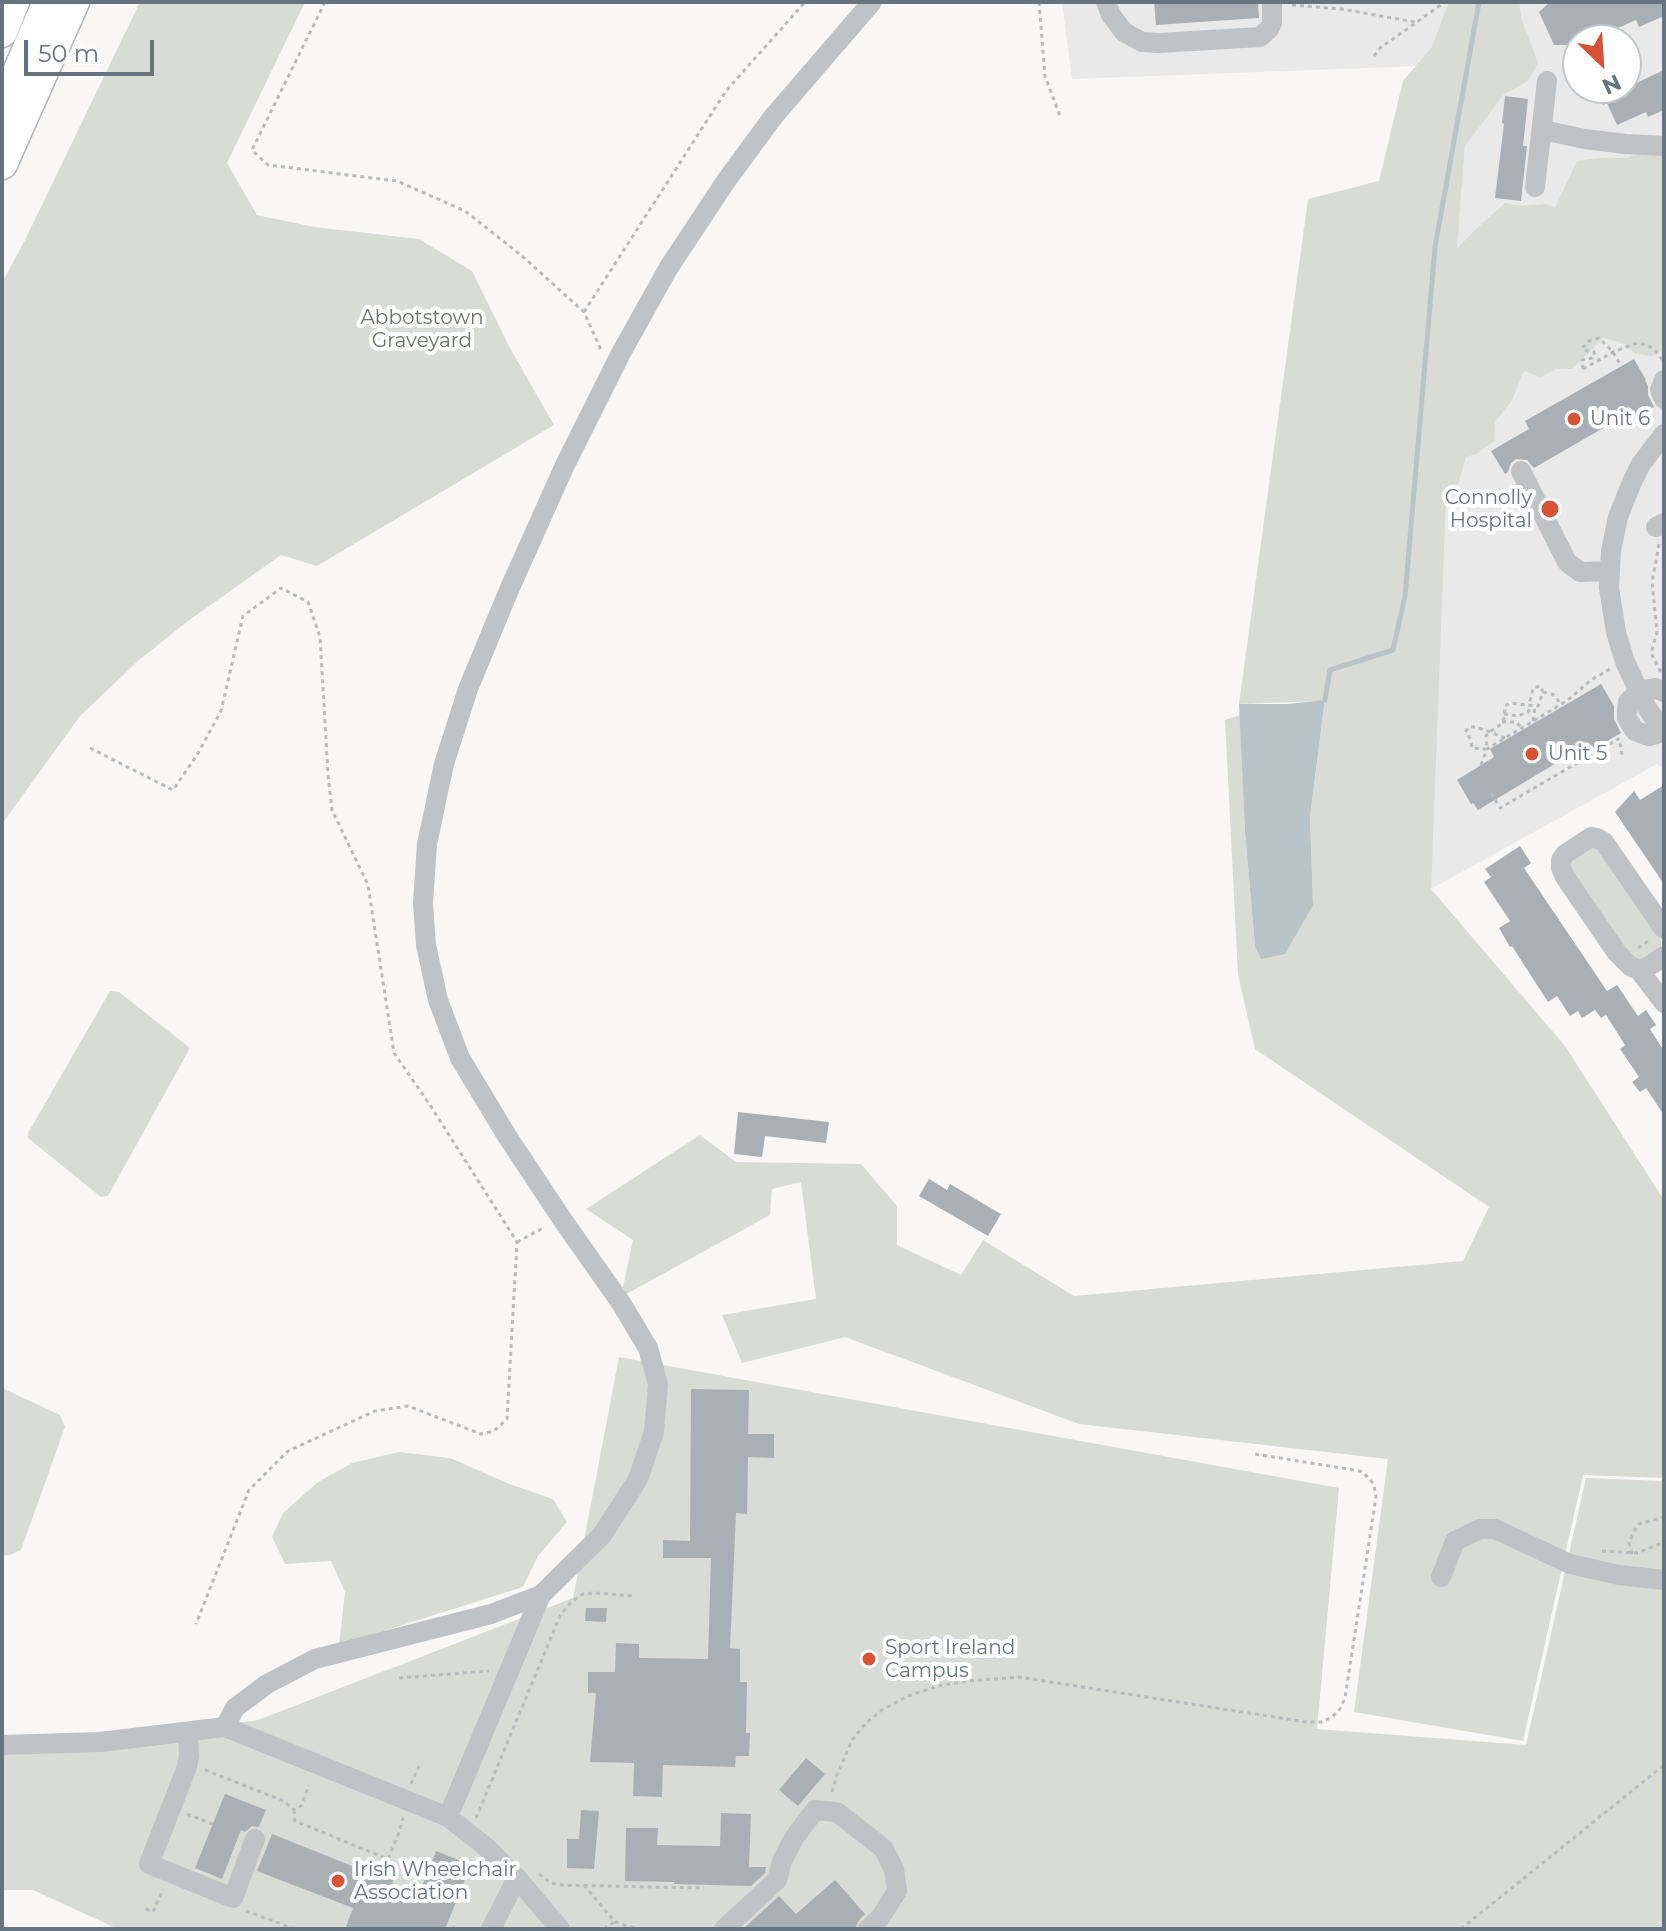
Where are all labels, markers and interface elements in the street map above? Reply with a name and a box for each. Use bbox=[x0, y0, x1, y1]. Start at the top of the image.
scale bar bbox=[28, 24, 158, 74]
north arrow bbox=[1562, 24, 1642, 104]
text: 50 m bbox=[38, 39, 99, 68]
text: N bbox=[1598, 68, 1625, 100]
park label: Abbotstown Graveyard bbox=[361, 306, 483, 353]
place label: Unit 6 bbox=[1590, 407, 1650, 431]
marker: Unit 6 bbox=[1565, 410, 1583, 428]
place label: Connolly Hospital bbox=[1445, 486, 1532, 533]
marker: Connolly Hospital bbox=[1539, 498, 1561, 520]
place label: Unit 5 bbox=[1548, 742, 1607, 766]
marker: Unit 5 bbox=[1523, 745, 1541, 763]
place label: Sport Ireland Campus bbox=[885, 1636, 1015, 1683]
marker: Sport Ireland Campus bbox=[860, 1650, 878, 1668]
place label: Irish Wheelchair Association bbox=[354, 1858, 517, 1905]
marker: Irish Wheelchair Association bbox=[329, 1872, 347, 1890]

